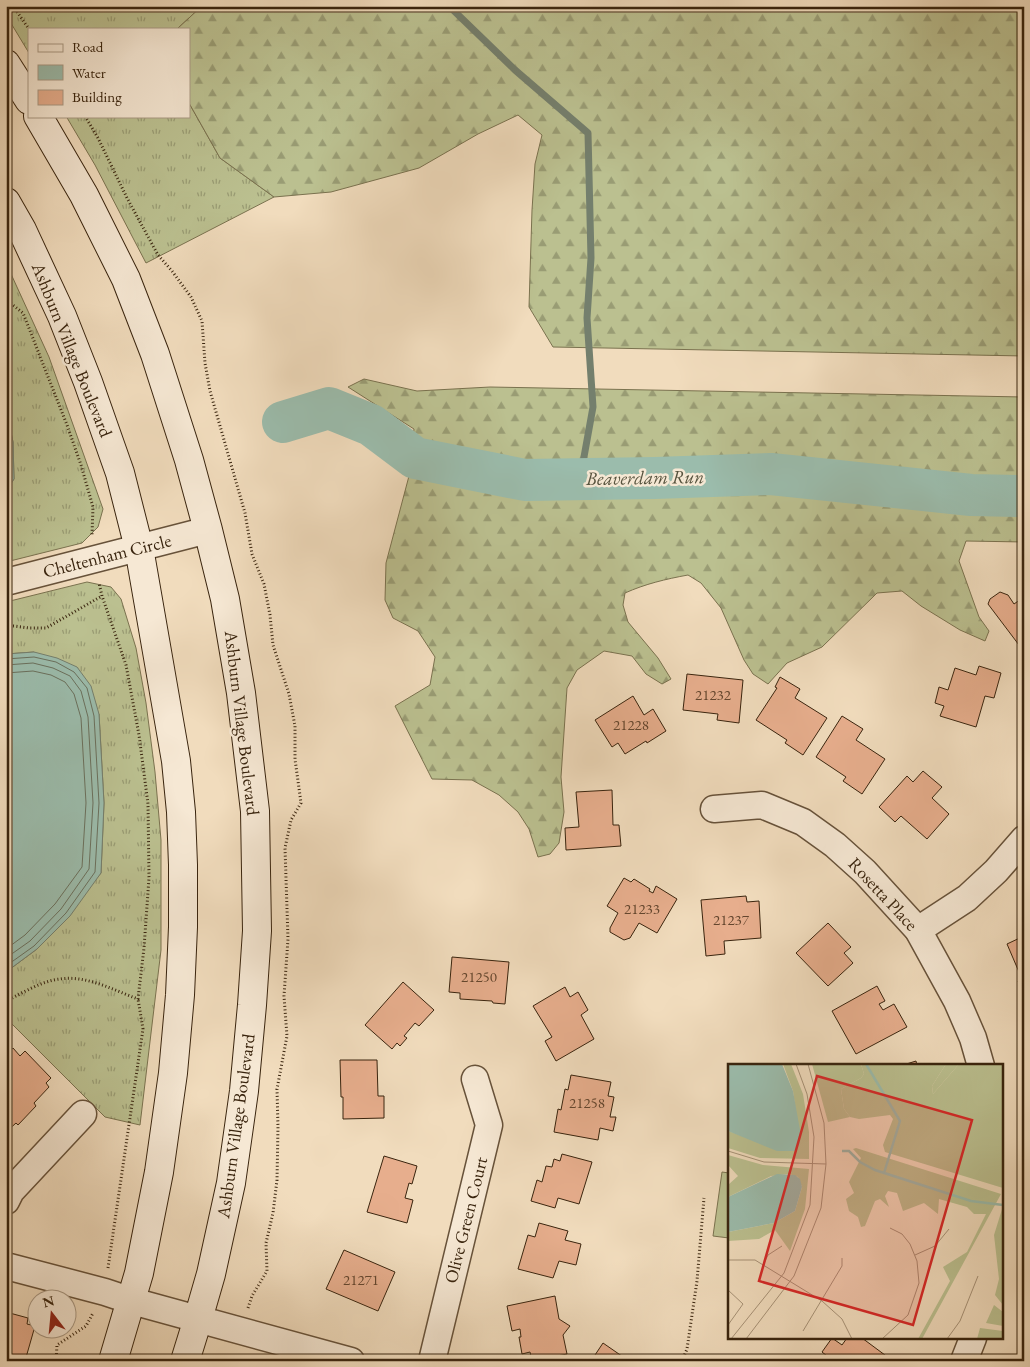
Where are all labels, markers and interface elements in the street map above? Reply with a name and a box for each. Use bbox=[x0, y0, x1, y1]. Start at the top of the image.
legend bbox=[28, 28, 190, 118]
text: Road bbox=[72, 37, 104, 56]
text: Water bbox=[72, 63, 106, 82]
text: Building bbox=[72, 87, 122, 106]
street label: Ashburn Village Boulevard bbox=[27, 258, 118, 441]
water label: Beaverdam Run bbox=[585, 464, 704, 491]
street label: Cheltenham Circle bbox=[40, 528, 173, 583]
street label: Ashburn Village Boulevard bbox=[220, 628, 265, 818]
house number: 21232 bbox=[695, 685, 732, 704]
house number: 21228 bbox=[613, 715, 649, 734]
street label: Rosetta Place bbox=[844, 852, 923, 935]
house number: 21233 bbox=[624, 899, 660, 918]
house number: 21237 bbox=[713, 910, 750, 929]
house number: 21250 bbox=[461, 967, 497, 986]
street label: Ashburn Village Boulevard bbox=[211, 1031, 260, 1221]
inset map bbox=[728, 1064, 1002, 1340]
house number: 21258 bbox=[569, 1093, 605, 1112]
street label: Olive Green Court bbox=[439, 1154, 492, 1285]
house number: 21271 bbox=[343, 1270, 379, 1289]
north arrow bbox=[28, 1290, 78, 1340]
text: N bbox=[40, 1291, 57, 1312]

